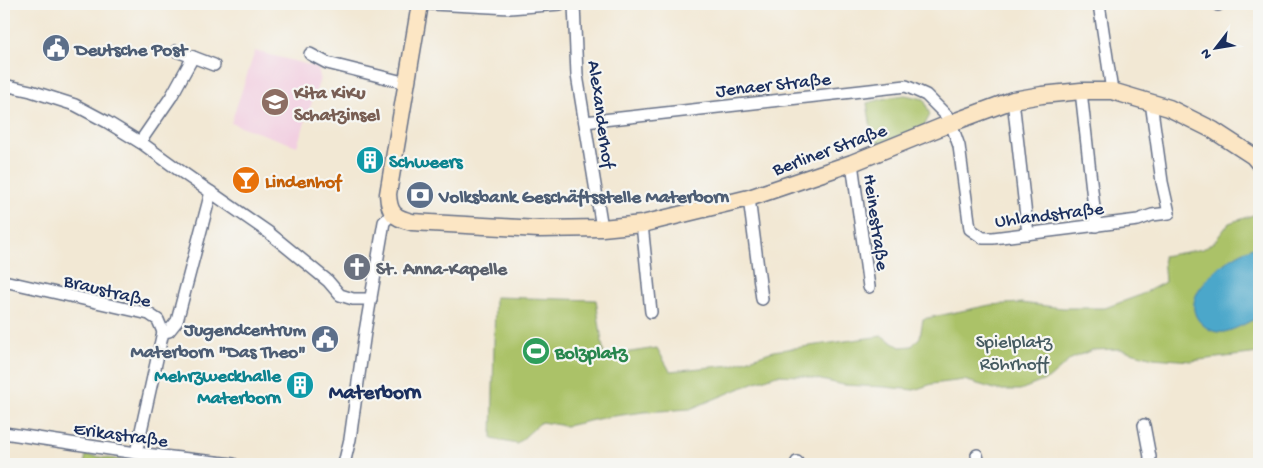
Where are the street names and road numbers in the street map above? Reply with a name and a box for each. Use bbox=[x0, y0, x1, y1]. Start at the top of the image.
street label: Alexanderhof bbox=[581, 59, 619, 172]
street label: Jenaer Straße bbox=[715, 69, 832, 104]
street label: Berliner Straße bbox=[769, 120, 891, 183]
street label: Heinestraße bbox=[856, 173, 893, 272]
street label: Uhlandstraße bbox=[994, 198, 1105, 235]
street label: Braustraße bbox=[60, 270, 153, 314]
street label: Erikastraße bbox=[72, 418, 169, 454]

